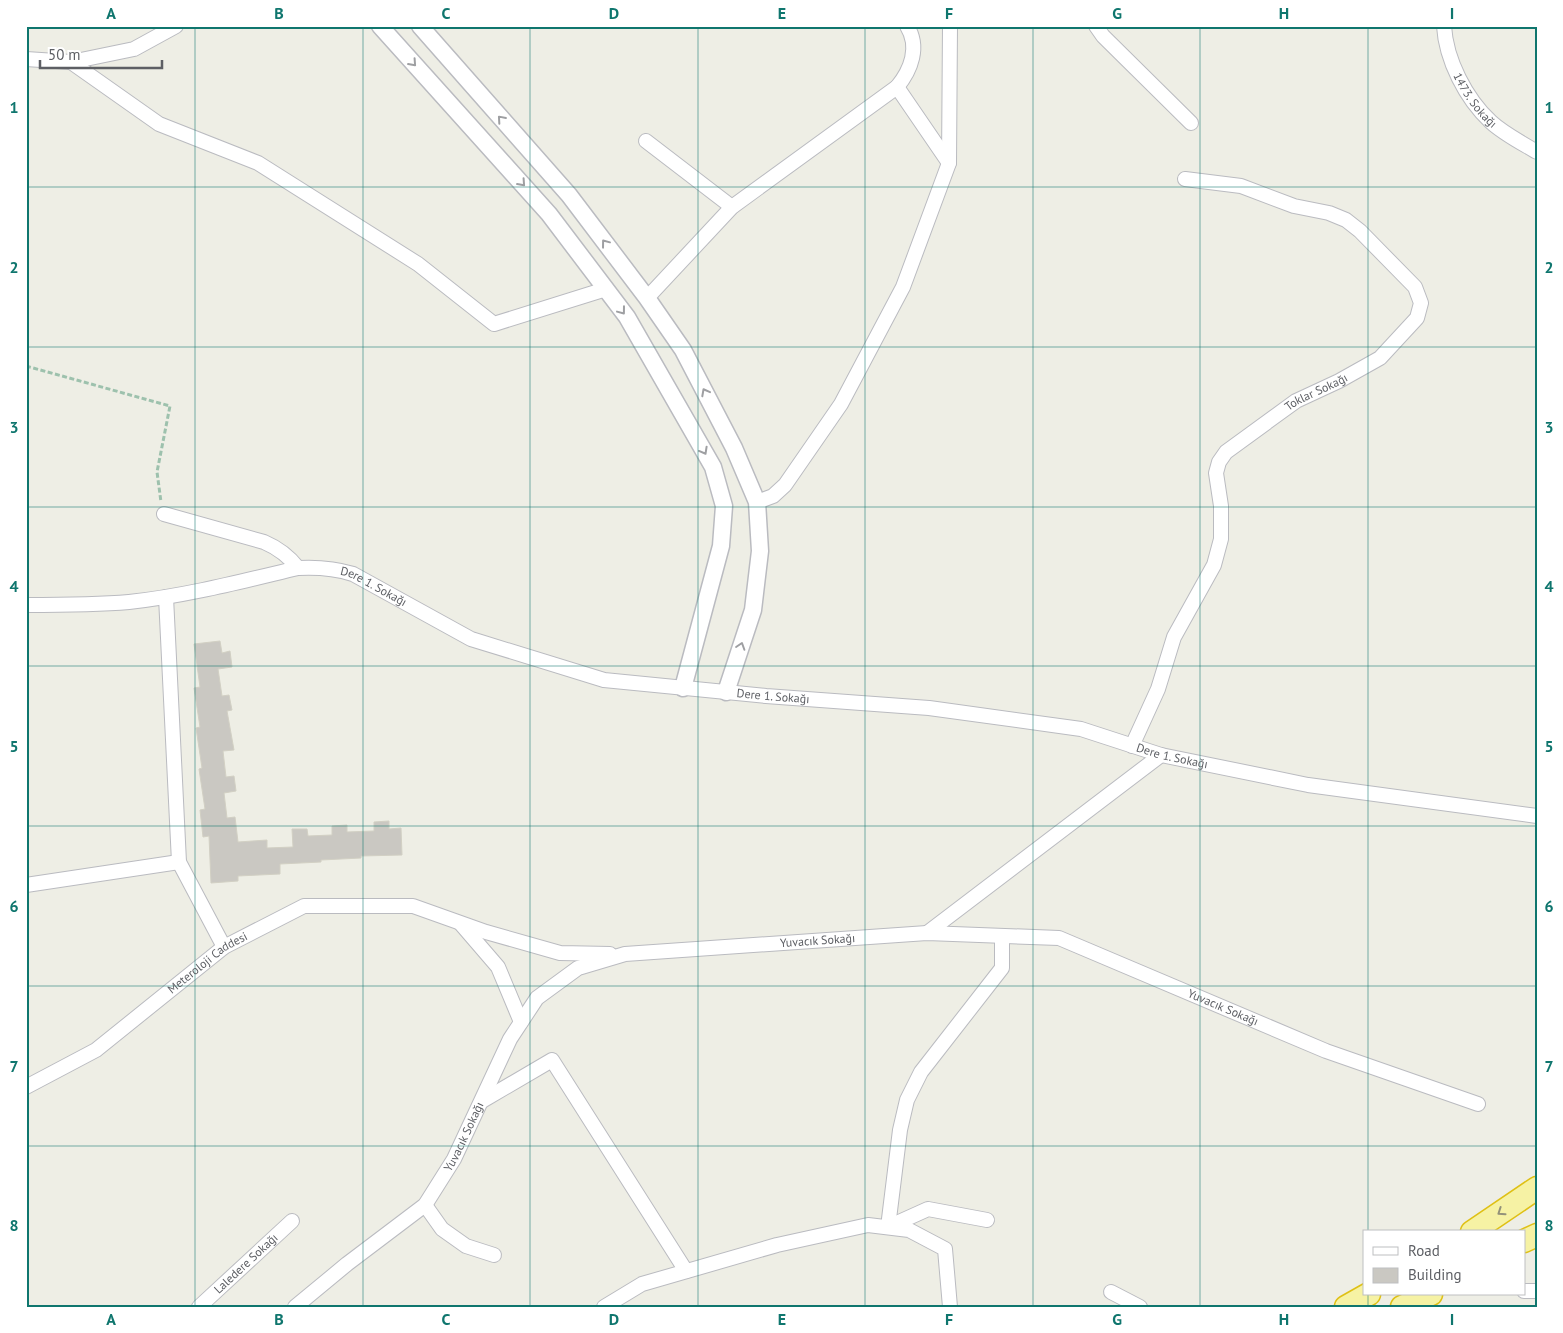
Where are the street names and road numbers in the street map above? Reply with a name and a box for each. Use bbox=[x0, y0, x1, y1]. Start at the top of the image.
street label: 1473. Sokağı bbox=[1450, 70, 1500, 131]
street label: Toklar Sokağı bbox=[1282, 370, 1350, 414]
street label: Dere 1. Sokağı bbox=[339, 563, 410, 609]
street label: Dere 1. Sokağı bbox=[736, 685, 810, 706]
street label: Dere 1. Sokağı bbox=[1135, 740, 1209, 771]
street label: Meteroloji Caddesi bbox=[164, 928, 250, 997]
street label: Yuvacık Sokağı bbox=[779, 930, 856, 950]
street label: Yuvacık Sokağı bbox=[1186, 985, 1261, 1029]
street label: Yuvacık Sokağı bbox=[440, 1099, 487, 1174]
street label: Laledere Sokağı bbox=[211, 1230, 281, 1296]

